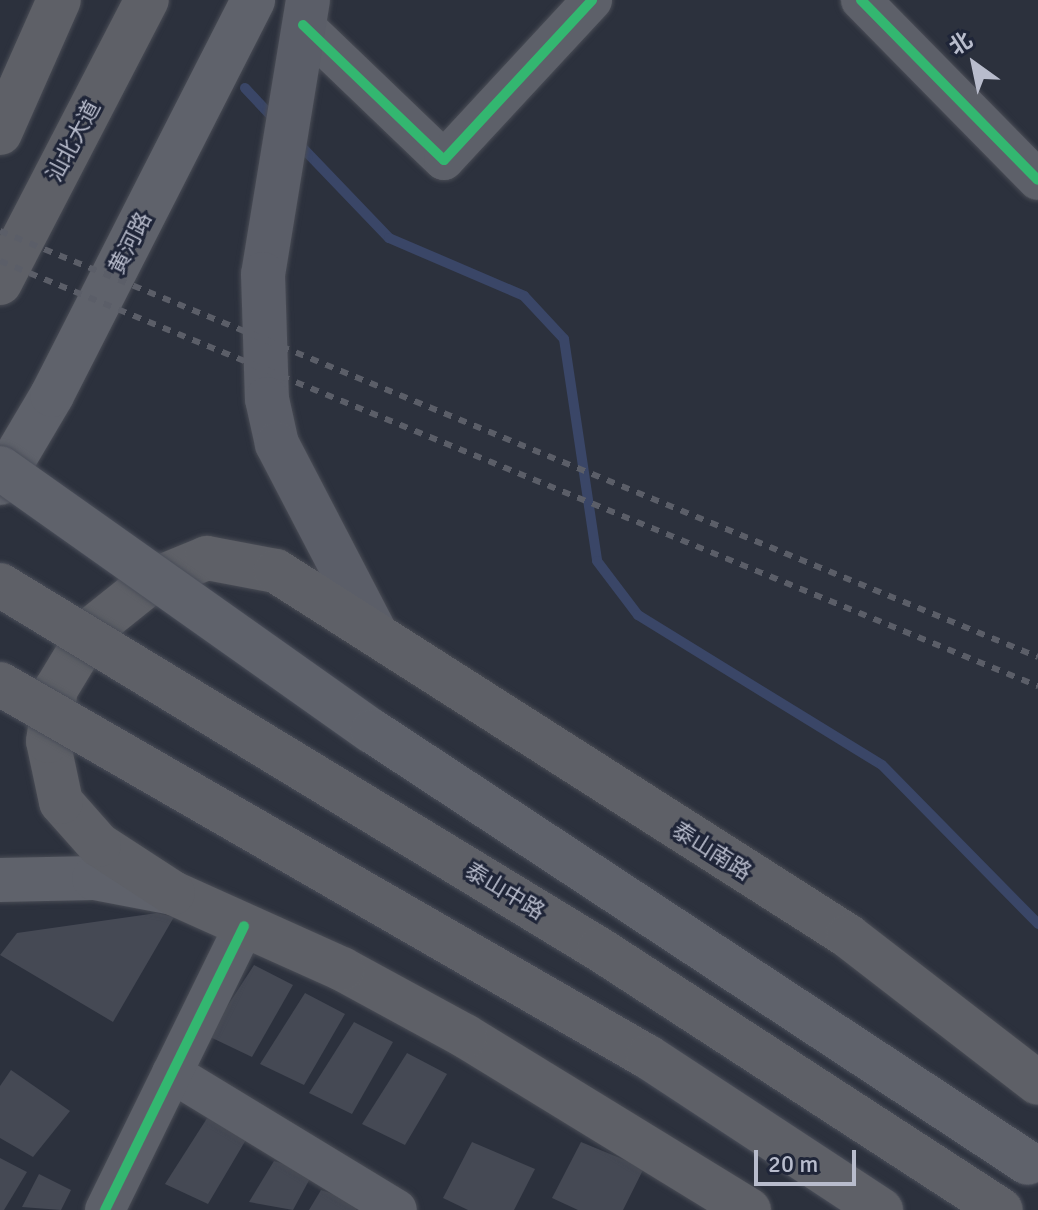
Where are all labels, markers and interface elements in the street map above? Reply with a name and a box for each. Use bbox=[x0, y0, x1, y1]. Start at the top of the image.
north arrow bbox=[934, 24, 1014, 104]
text: 北 bbox=[944, 26, 977, 61]
street label: 汕北大道 bbox=[41, 96, 105, 186]
street label: 黄河路 bbox=[103, 208, 157, 278]
street label: 泰山南路 bbox=[668, 816, 756, 886]
street label: 泰山中路 bbox=[460, 857, 550, 925]
scale bar bbox=[758, 1134, 860, 1184]
text: 20 m bbox=[768, 1149, 818, 1179]

